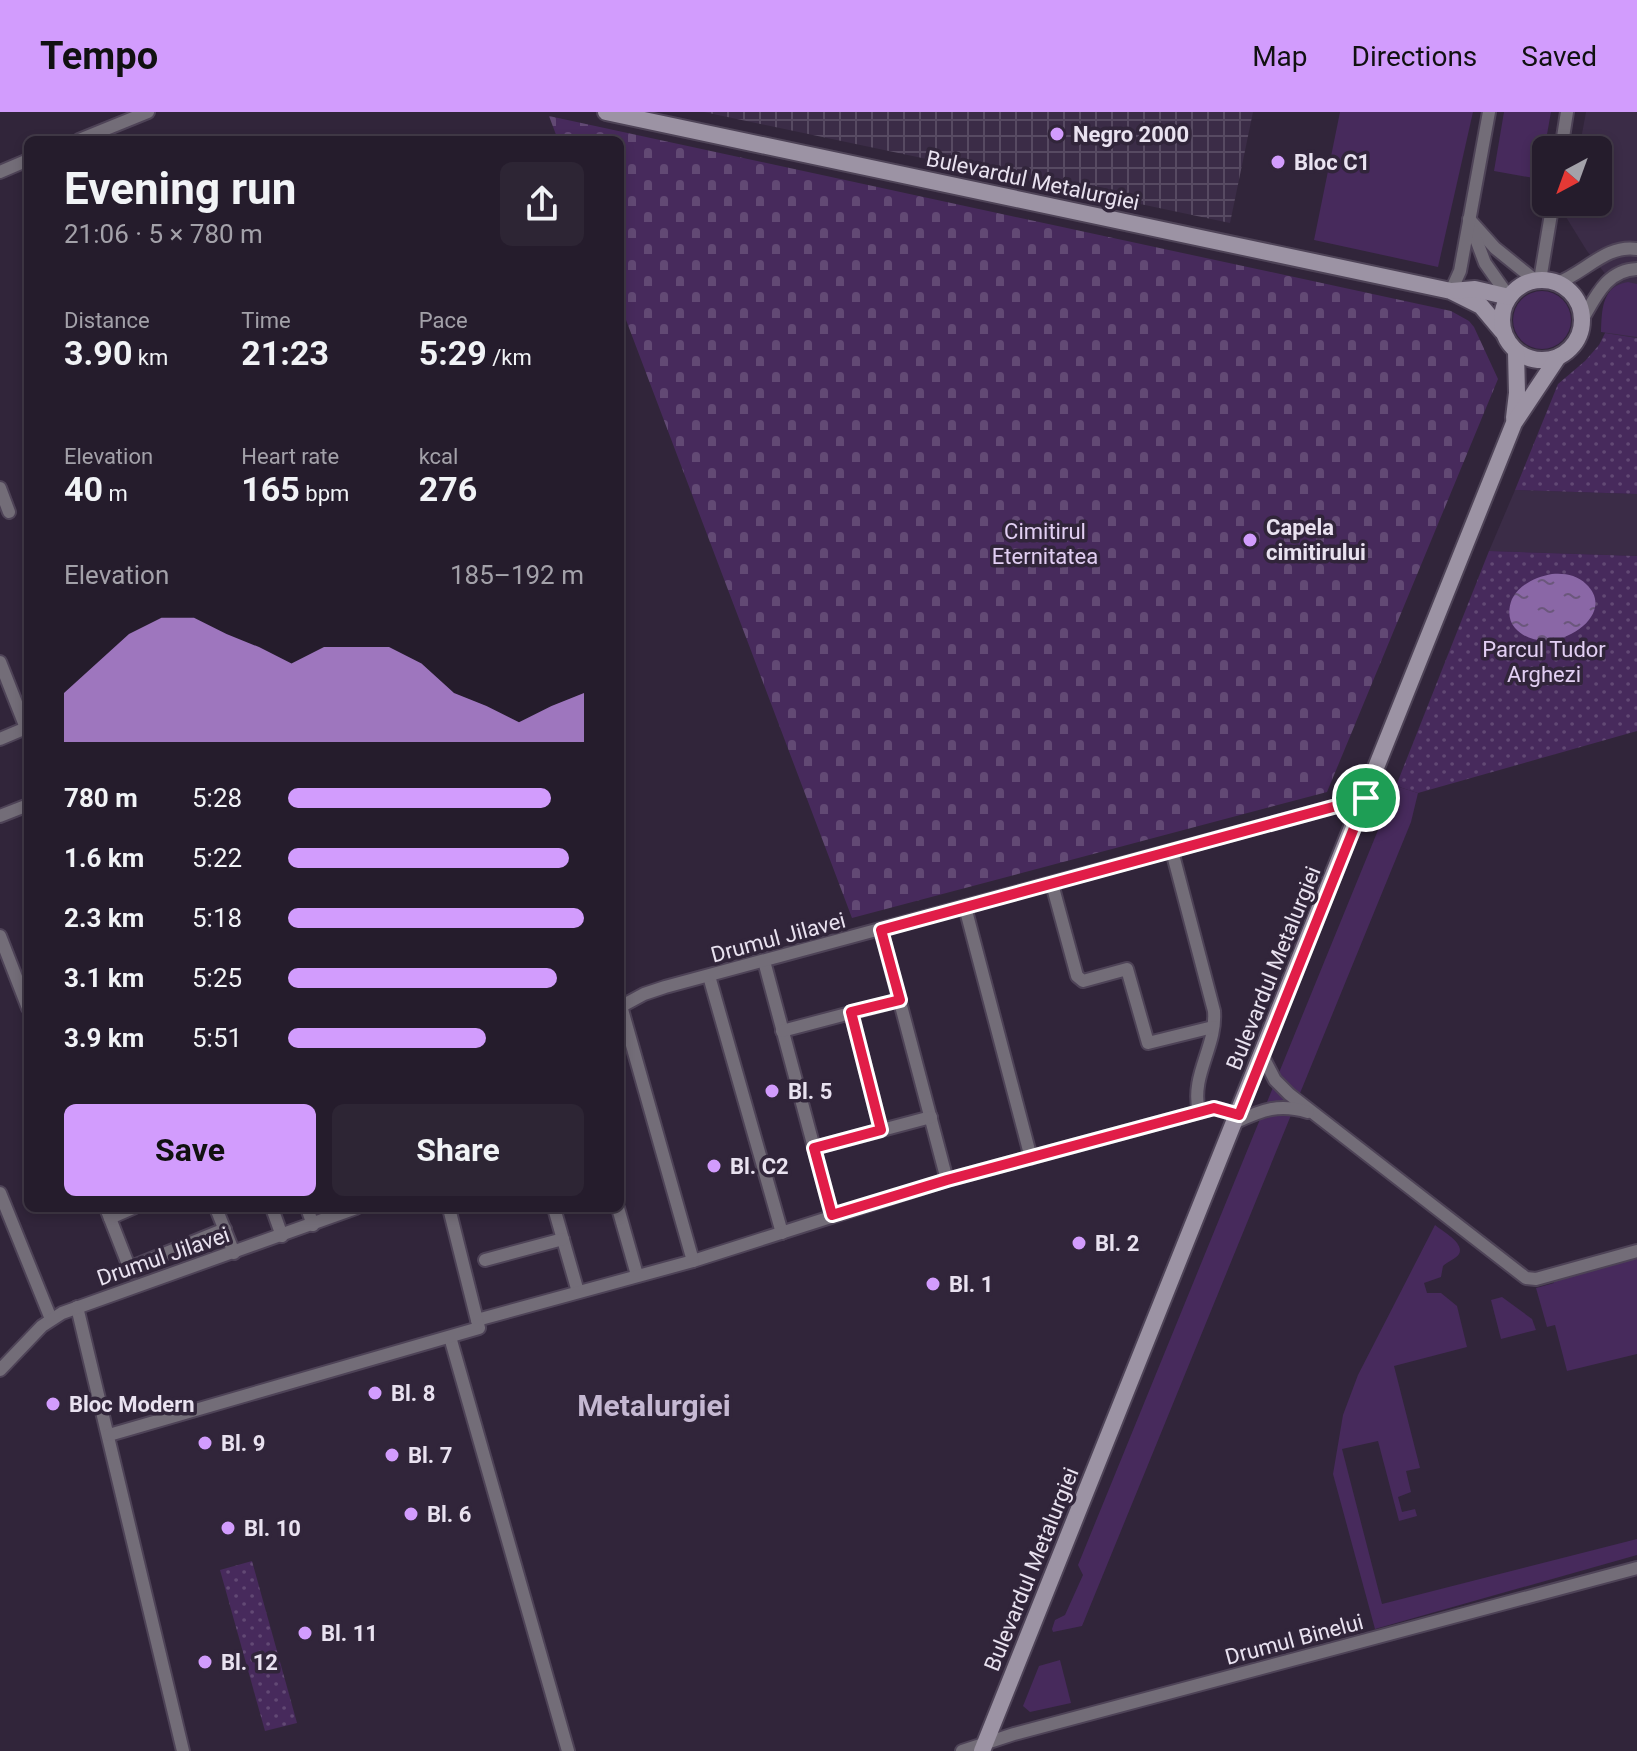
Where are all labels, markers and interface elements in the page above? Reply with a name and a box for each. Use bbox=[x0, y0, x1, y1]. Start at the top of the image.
text: Tempo bbox=[40, 34, 158, 78]
text: Map bbox=[1252, 40, 1308, 73]
text: Directions bbox=[1352, 40, 1477, 73]
text: Saved bbox=[1521, 40, 1597, 73]
place label: Negro 2000 bbox=[1073, 122, 1189, 147]
marker: Negro 2000 bbox=[1048, 125, 1066, 143]
north arrow bbox=[1532, 136, 1612, 216]
map controls bbox=[1532, 136, 1612, 216]
street label: Bulevardul Metalurgiei bbox=[924, 146, 1142, 215]
place label: Bloc C1 bbox=[1294, 150, 1370, 175]
marker: Bloc C1 bbox=[1269, 153, 1287, 171]
button: share bbox=[500, 162, 584, 246]
text: Evening run bbox=[64, 163, 296, 215]
text: 21:06 · 5 × 780 m bbox=[64, 219, 263, 249]
text: Distance bbox=[64, 308, 150, 333]
text: Time bbox=[241, 308, 291, 333]
text: Pace bbox=[419, 308, 468, 333]
text: 3.90 bbox=[64, 333, 132, 373]
text: 21:23 bbox=[241, 333, 329, 373]
text: 5:29 bbox=[419, 333, 487, 373]
text: km bbox=[132, 345, 168, 370]
text: /km bbox=[487, 345, 532, 370]
text: Elevation bbox=[64, 444, 153, 469]
text: Heart rate bbox=[241, 444, 339, 469]
text: kcal bbox=[419, 444, 458, 469]
text: 40 bbox=[64, 469, 103, 509]
text: 165 bbox=[241, 469, 300, 509]
text: 276 bbox=[419, 469, 477, 509]
text: m bbox=[103, 481, 128, 506]
text: bpm bbox=[300, 481, 349, 506]
place label: Capela cimitirului bbox=[1266, 515, 1366, 565]
park label: Cimitirul Eternitatea bbox=[992, 519, 1098, 569]
marker: Capela cimitirului bbox=[1241, 531, 1259, 549]
text: Elevation bbox=[64, 560, 169, 590]
text: 185–192 m bbox=[450, 560, 584, 590]
park label: Parcul Tudor Arghezi bbox=[1482, 637, 1606, 687]
pin bbox=[1332, 764, 1400, 832]
icon: arrive bbox=[1344, 776, 1388, 820]
text: 780 m bbox=[64, 783, 138, 813]
text: 5:28 bbox=[192, 783, 242, 813]
text: 1.6 km bbox=[64, 843, 144, 873]
text: 5:22 bbox=[192, 843, 242, 873]
street label: Bulevardul Metalurgiei bbox=[1221, 863, 1326, 1074]
text: 2.3 km bbox=[64, 903, 144, 933]
text: 5:18 bbox=[192, 903, 242, 933]
street label: Drumul Jilavei bbox=[708, 907, 848, 967]
text: 3.1 km bbox=[64, 963, 144, 993]
text: 5:25 bbox=[192, 963, 242, 993]
text: 3.9 km bbox=[64, 1023, 144, 1053]
text: 5:51 bbox=[192, 1023, 242, 1053]
place label: Bl. 5 bbox=[788, 1079, 832, 1104]
marker: Bl. 5 bbox=[763, 1082, 781, 1100]
button: Save bbox=[64, 1104, 316, 1196]
button: Share bbox=[332, 1104, 584, 1196]
place label: Bl. C2 bbox=[730, 1154, 789, 1179]
marker: Bl. C2 bbox=[705, 1157, 723, 1175]
street label: Drumul Jilavei bbox=[94, 1222, 233, 1291]
place label: Bl. 2 bbox=[1095, 1231, 1139, 1256]
marker: Bl. 2 bbox=[1070, 1234, 1088, 1252]
place label: Bl. 1 bbox=[949, 1272, 993, 1297]
marker: Bl. 1 bbox=[924, 1275, 942, 1293]
place label: Bl. 8 bbox=[391, 1381, 435, 1406]
marker: Bl. 8 bbox=[366, 1384, 384, 1402]
district label: Metalurgiei bbox=[577, 1388, 731, 1423]
place label: Bloc Modern bbox=[69, 1392, 195, 1417]
marker: Bloc Modern bbox=[44, 1395, 62, 1413]
place label: Bl. 9 bbox=[221, 1431, 265, 1456]
marker: Bl. 9 bbox=[196, 1434, 214, 1452]
place label: Bl. 7 bbox=[408, 1443, 452, 1468]
marker: Bl. 7 bbox=[383, 1446, 401, 1464]
street label: Bulevardul Metalurgiei bbox=[979, 1464, 1084, 1675]
place label: Bl. 6 bbox=[427, 1502, 471, 1527]
marker: Bl. 6 bbox=[402, 1505, 420, 1523]
place label: Bl. 10 bbox=[244, 1516, 301, 1541]
marker: Bl. 10 bbox=[219, 1519, 237, 1537]
street label: Drumul Binelui bbox=[1222, 1609, 1366, 1670]
place label: Bl. 11 bbox=[321, 1621, 378, 1646]
marker: Bl. 11 bbox=[296, 1624, 314, 1642]
place label: Bl. 12 bbox=[221, 1650, 278, 1675]
marker: Bl. 12 bbox=[196, 1653, 214, 1671]

